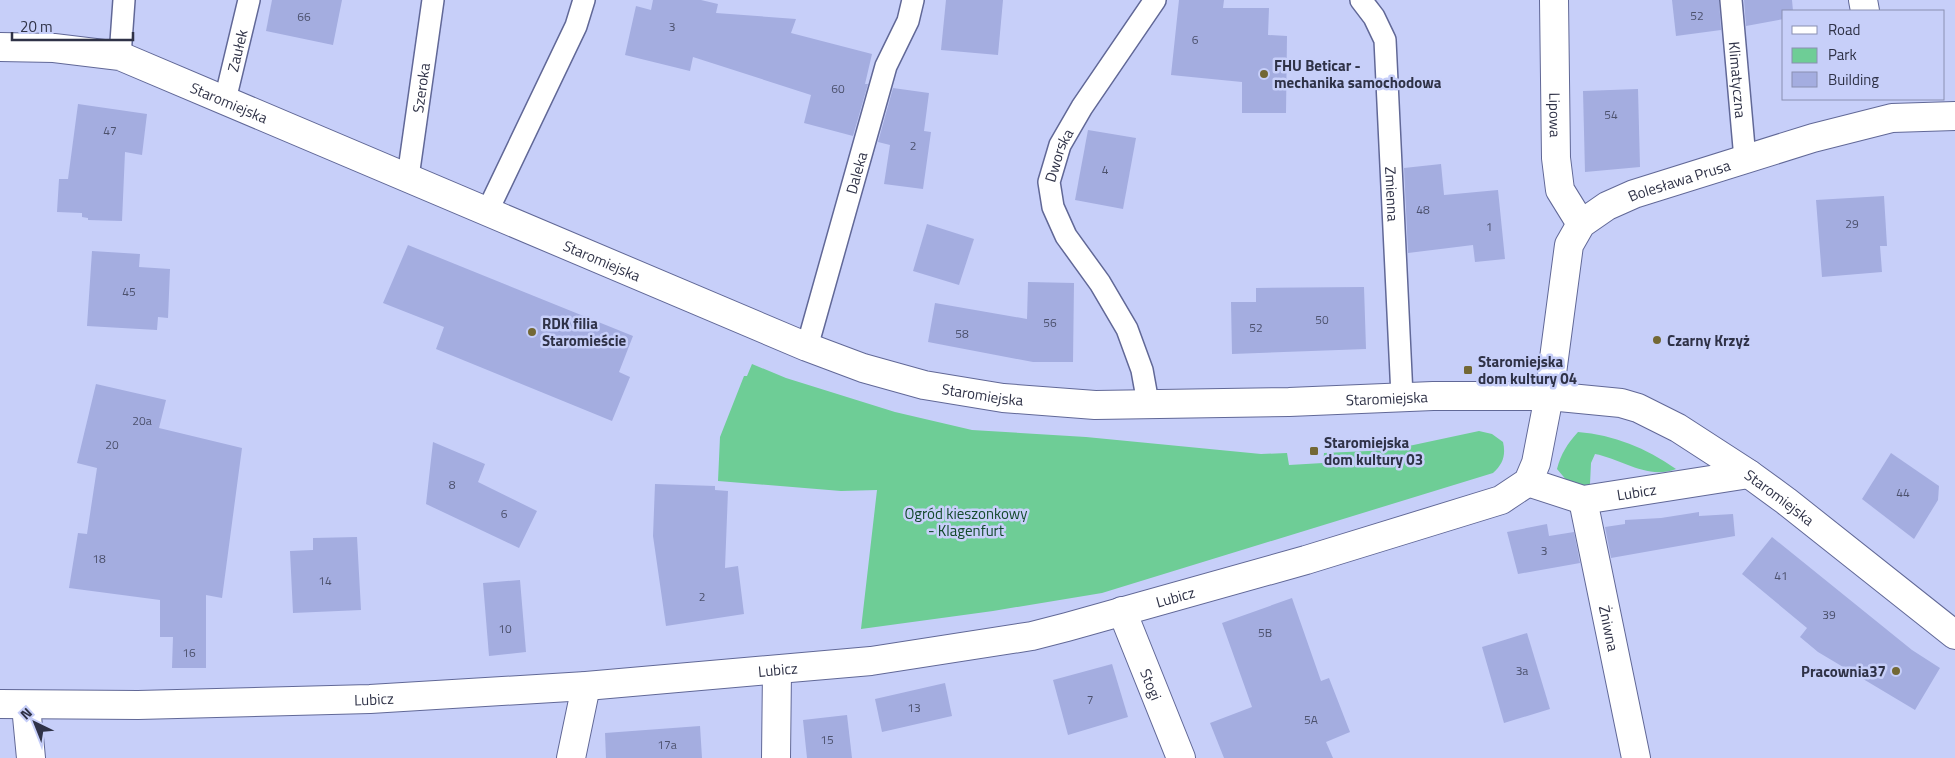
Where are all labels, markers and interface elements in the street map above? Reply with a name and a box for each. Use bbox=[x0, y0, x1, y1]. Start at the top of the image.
house number: 52 bbox=[1690, 6, 1704, 25]
house number: 66 bbox=[297, 7, 311, 26]
scale bar bbox=[12, 10, 134, 42]
legend bbox=[1782, 10, 1945, 100]
text: 20 m bbox=[20, 15, 53, 38]
house number: 3 bbox=[669, 17, 675, 36]
text: Road bbox=[1828, 18, 1860, 41]
street label: Zaułek bbox=[221, 27, 253, 74]
house number: 6 bbox=[1192, 30, 1199, 49]
street label: Klimatyczna bbox=[1723, 40, 1753, 119]
text: Park bbox=[1828, 43, 1857, 66]
place label: FHU Beticar - mechanika samochodowa bbox=[1274, 54, 1442, 94]
street label: Szeroka bbox=[406, 61, 436, 114]
marker: FHU Beticar - mechanika samochodowa bbox=[1258, 68, 1270, 80]
text: Building bbox=[1828, 68, 1879, 91]
street label: Staromiejska bbox=[187, 76, 272, 129]
house number: 60 bbox=[831, 79, 845, 98]
street label: Lipowa bbox=[1544, 92, 1567, 138]
house number: 54 bbox=[1604, 105, 1618, 124]
house number: 47 bbox=[103, 121, 117, 140]
street label: Dworska bbox=[1038, 124, 1079, 185]
house number: 2 bbox=[910, 136, 916, 155]
street label: Daleka bbox=[839, 149, 873, 197]
street label: Bolesława Prusa bbox=[1624, 153, 1734, 207]
house number: 4 bbox=[1102, 160, 1109, 179]
street label: Zmienna bbox=[1380, 166, 1405, 222]
house number: 48 bbox=[1416, 200, 1430, 219]
house number: 29 bbox=[1845, 214, 1859, 233]
house number: 1 bbox=[1486, 217, 1492, 236]
street label: Staromiejska bbox=[560, 234, 645, 287]
house number: 45 bbox=[122, 282, 136, 301]
house number: 50 bbox=[1315, 310, 1329, 329]
place label: RDK filia Staromieście bbox=[542, 312, 627, 352]
house number: 56 bbox=[1043, 313, 1057, 332]
house number: 52 bbox=[1249, 318, 1263, 337]
house number: 58 bbox=[955, 324, 969, 343]
marker: RDK filia Staromieście bbox=[526, 326, 538, 338]
place label: Czarny Krzyż bbox=[1667, 329, 1750, 352]
marker: Czarny Krzyż bbox=[1651, 334, 1663, 346]
place label: Staromiejska dom kultury 04 bbox=[1478, 350, 1577, 390]
marker: Staromiejska dom kultury 04 bbox=[1462, 364, 1474, 376]
street label: Staromiejska bbox=[940, 377, 1025, 411]
street label: Staromiejska bbox=[1345, 385, 1429, 411]
house number: 20a bbox=[132, 411, 152, 430]
place label: Staromiejska dom kultury 03 bbox=[1324, 431, 1423, 471]
house number: 20 bbox=[105, 435, 119, 454]
marker: Staromiejska dom kultury 03 bbox=[1308, 445, 1320, 457]
street label: Staromiejska bbox=[1740, 463, 1820, 531]
house number: 8 bbox=[449, 475, 456, 494]
street label: Lubicz bbox=[1615, 477, 1658, 506]
house number: 44 bbox=[1896, 483, 1910, 502]
park label: Ogród kieszonkowy - Klagenfurt bbox=[904, 502, 1028, 542]
house number: 6 bbox=[501, 504, 508, 523]
house number: 3 bbox=[1541, 541, 1547, 560]
house number: 18 bbox=[92, 549, 106, 568]
house number: 41 bbox=[1774, 566, 1788, 585]
house number: 14 bbox=[318, 571, 332, 590]
street label: Lubicz bbox=[1153, 580, 1198, 613]
house number: 2 bbox=[699, 587, 705, 606]
street label: Żniwna bbox=[1593, 603, 1625, 654]
house number: 39 bbox=[1822, 605, 1836, 624]
house number: 10 bbox=[498, 619, 512, 638]
house number: 5B bbox=[1258, 623, 1272, 642]
house number: 16 bbox=[182, 643, 196, 662]
street label: Lubicz bbox=[757, 656, 799, 682]
place label: Pracownia37 bbox=[1801, 660, 1886, 683]
house number: 3a bbox=[1516, 661, 1528, 680]
street label: Stogi bbox=[1135, 665, 1168, 704]
marker: Pracownia37 bbox=[1890, 665, 1902, 677]
street label: Lubicz bbox=[354, 686, 395, 711]
house number: 7 bbox=[1087, 690, 1093, 709]
north arrow bbox=[10, 698, 60, 748]
house number: 13 bbox=[907, 698, 921, 717]
text: N bbox=[15, 702, 37, 724]
house number: 5A bbox=[1304, 710, 1318, 729]
house number: 15 bbox=[820, 730, 834, 749]
house number: 17a bbox=[657, 735, 677, 754]

